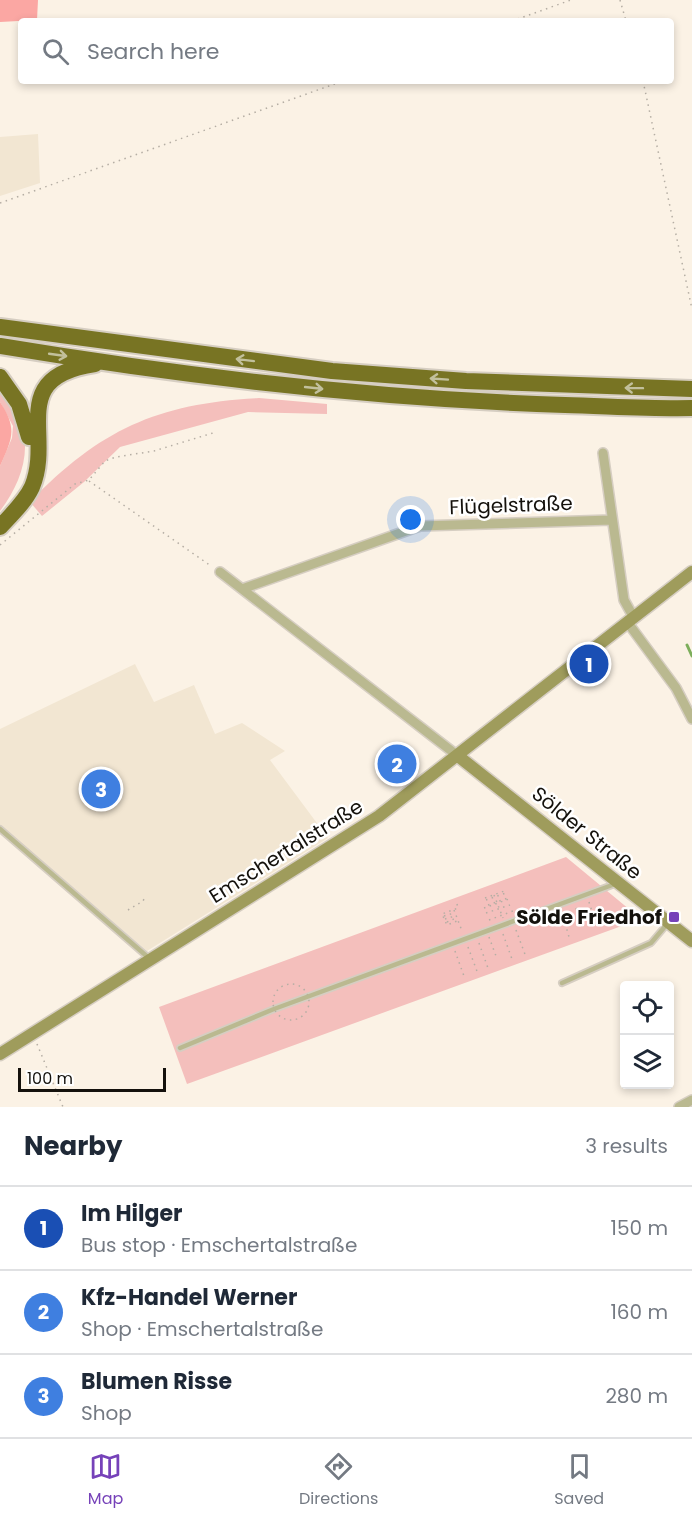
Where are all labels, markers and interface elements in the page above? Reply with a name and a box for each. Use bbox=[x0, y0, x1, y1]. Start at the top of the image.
search box bbox=[18, 18, 674, 84]
icon: search bbox=[39, 35, 72, 68]
text: Search here bbox=[87, 36, 220, 67]
one-way arrow bbox=[47, 350, 67, 361]
one-way arrow bbox=[235, 354, 255, 365]
one-way arrow bbox=[429, 373, 449, 384]
one-way arrow bbox=[624, 382, 644, 393]
one-way arrow bbox=[303, 383, 323, 394]
street label: Flügelstraße bbox=[449, 489, 573, 521]
your location bbox=[396, 505, 425, 534]
pin: 1 bbox=[570, 642, 608, 686]
pin: 2 bbox=[378, 742, 416, 786]
pin: 3 bbox=[82, 766, 120, 812]
street label: Sölder Straße bbox=[526, 780, 648, 886]
street label: Emschertalstraße bbox=[204, 792, 368, 910]
place label: Sölde Friedhof bbox=[516, 903, 662, 931]
marker: Sölde Friedhof bbox=[667, 910, 681, 924]
map controls bbox=[620, 981, 674, 1089]
button: locate bbox=[620, 981, 674, 1035]
button: layers bbox=[620, 1035, 674, 1089]
scale bar bbox=[18, 1065, 166, 1092]
text: 100 m bbox=[27, 1067, 73, 1090]
text: Nearby bbox=[24, 1128, 122, 1164]
text: 3 results bbox=[585, 1132, 668, 1160]
text: Im Hilger bbox=[81, 1198, 182, 1229]
text: 1 bbox=[40, 1214, 47, 1242]
text: 150 m bbox=[611, 1214, 668, 1242]
text: Bus stop · Emschertalstraße bbox=[81, 1231, 357, 1259]
text: Kfz-Handel Werner bbox=[81, 1282, 297, 1313]
text: 2 bbox=[38, 1298, 49, 1326]
text: 160 m bbox=[610, 1298, 668, 1326]
text: Shop · Emschertalstraße bbox=[81, 1315, 323, 1343]
text: Blumen Risse bbox=[81, 1366, 232, 1397]
text: 3 bbox=[37, 1382, 50, 1410]
text: 280 m bbox=[605, 1382, 668, 1410]
text: Shop bbox=[81, 1399, 132, 1427]
tab: Map bbox=[88, 1450, 123, 1511]
tab: Directions bbox=[299, 1450, 378, 1511]
tab: Saved bbox=[554, 1450, 604, 1511]

